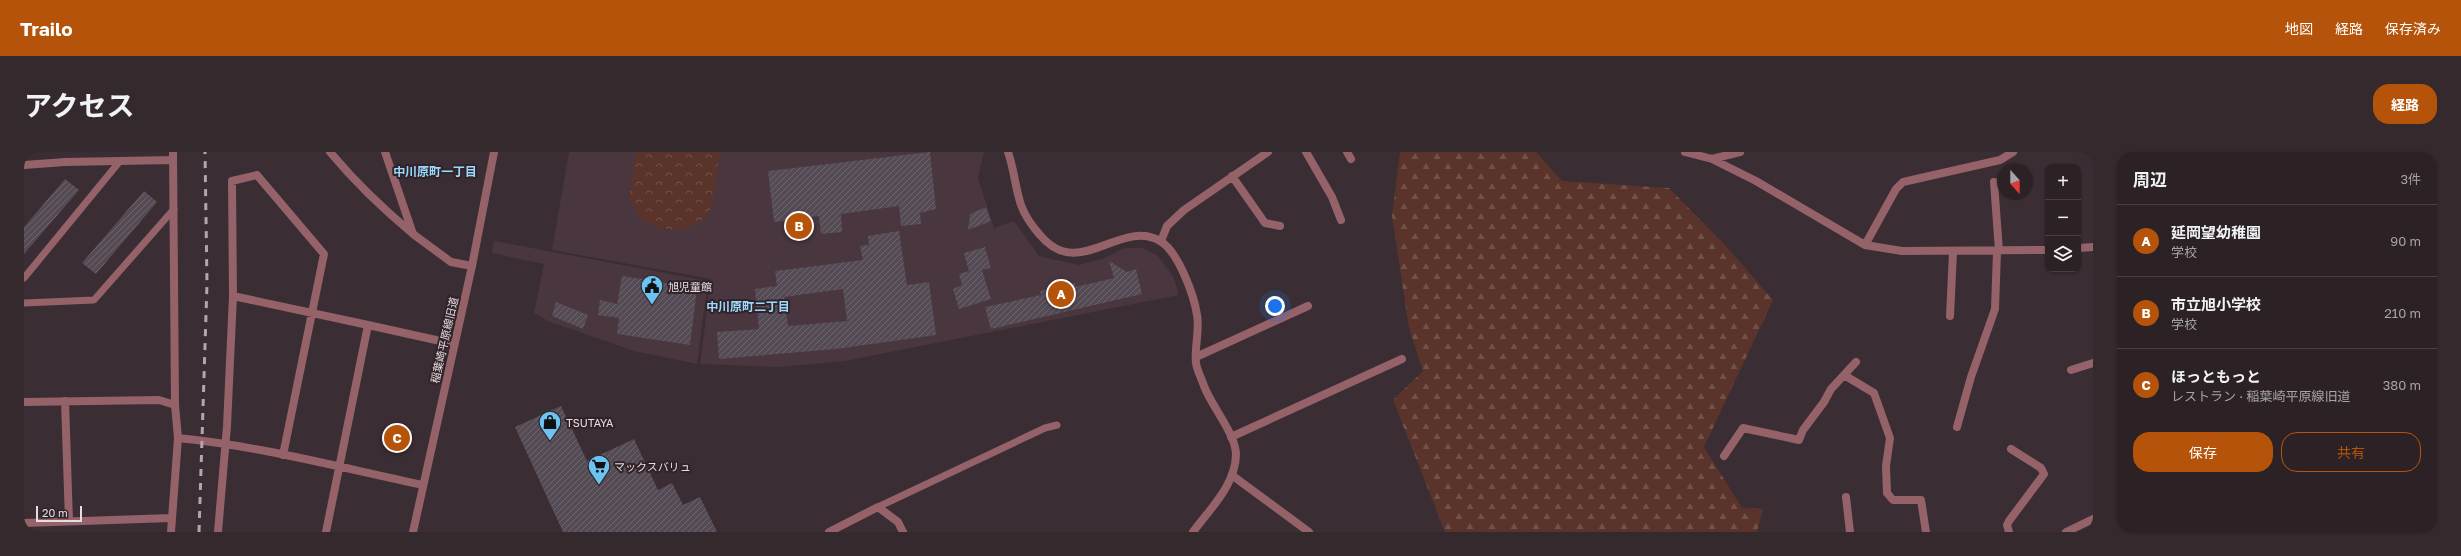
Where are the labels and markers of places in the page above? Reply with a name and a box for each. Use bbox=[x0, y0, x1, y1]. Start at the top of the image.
pin: B bbox=[786, 211, 812, 241]
public building icon: 旭児童館 bbox=[639, 273, 665, 306]
pin: A bbox=[1048, 279, 1074, 309]
place label: 旭児童館 bbox=[668, 280, 712, 293]
shop icon: TSUTAYA bbox=[537, 409, 563, 442]
place label: TSUTAYA bbox=[566, 416, 614, 429]
pin: C bbox=[384, 423, 410, 453]
supermarket icon: マックスバリュ bbox=[586, 453, 612, 486]
place label: マックスバリュ bbox=[614, 460, 691, 473]

